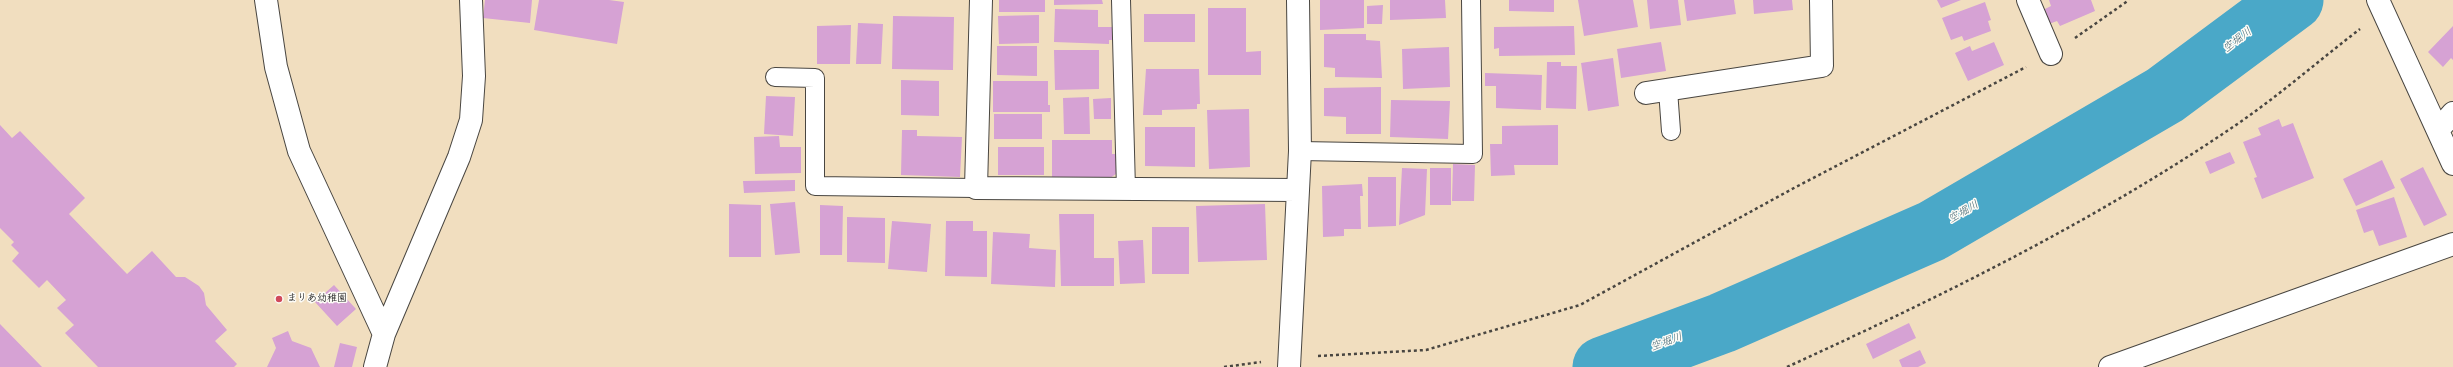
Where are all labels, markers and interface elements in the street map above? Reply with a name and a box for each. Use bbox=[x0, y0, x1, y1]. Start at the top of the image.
water label: 空堀川 bbox=[2221, 26, 2255, 56]
water label: 空堀川 bbox=[1946, 199, 1982, 227]
place label: まりあ幼稚園 bbox=[287, 293, 347, 305]
marker: まりあ幼稚園 bbox=[274, 294, 284, 304]
water label: 空堀川 bbox=[1649, 331, 1685, 355]

